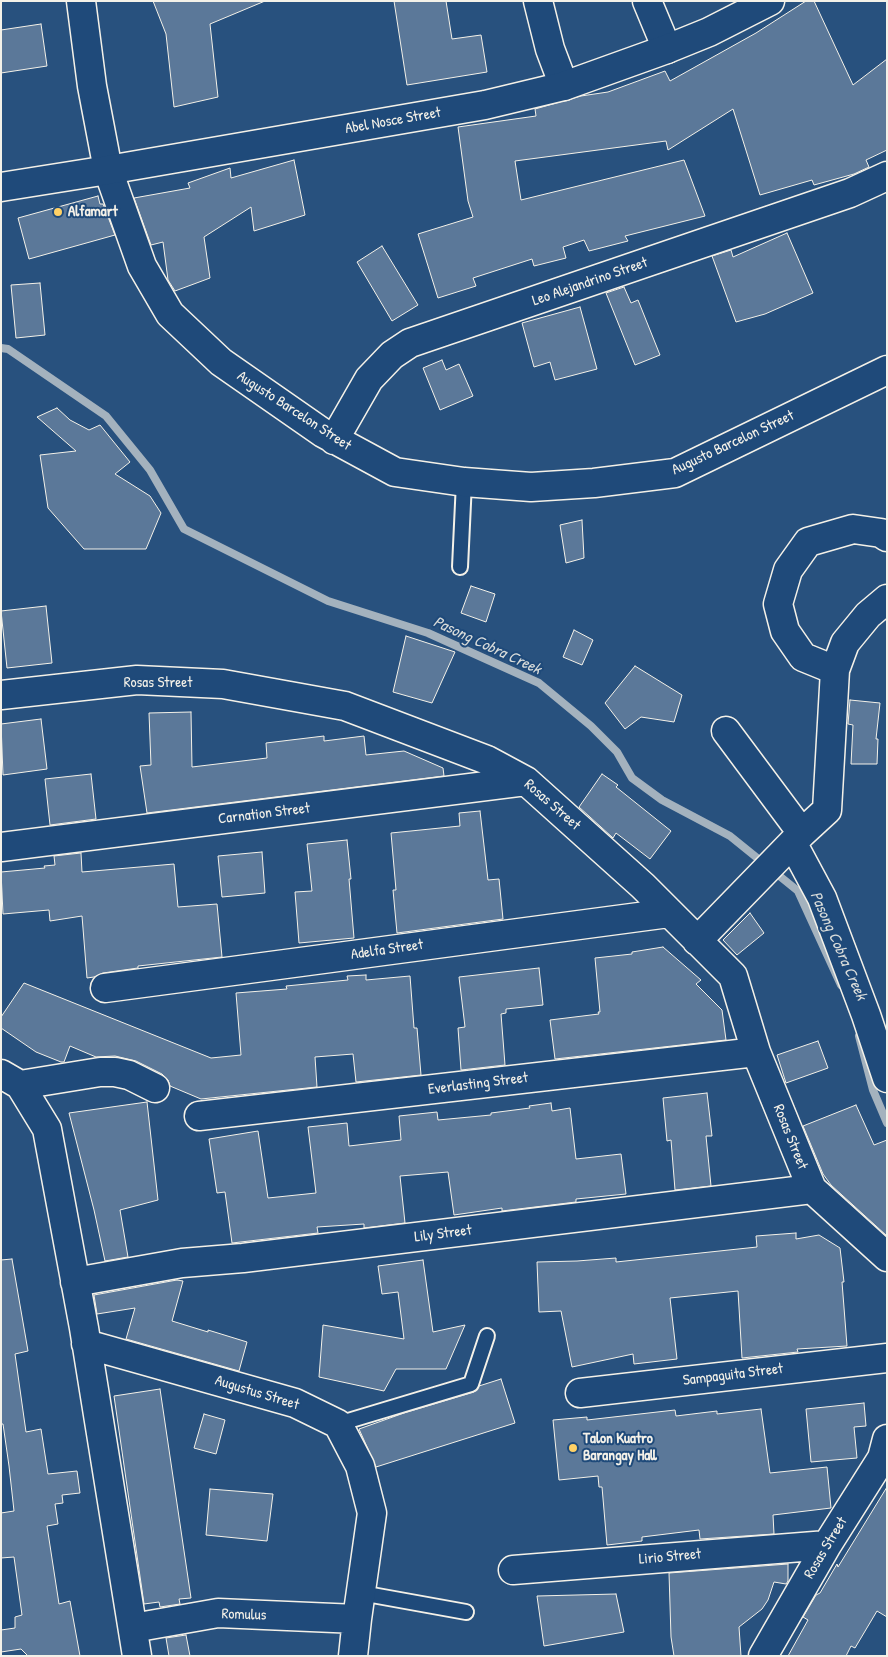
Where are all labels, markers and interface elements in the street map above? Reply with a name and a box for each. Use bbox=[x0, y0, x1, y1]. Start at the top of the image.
street label: Abel Nosce Street bbox=[344, 104, 442, 138]
place label: Alfamart bbox=[68, 203, 118, 221]
marker: Alfamart bbox=[52, 206, 64, 218]
street label: Leo Alejandrino Street bbox=[530, 254, 650, 310]
street label: Augusto Barcelon Street bbox=[233, 367, 355, 455]
street label: Augusto Barcelon Street bbox=[669, 407, 797, 479]
water label: Pasong Cobra Creek bbox=[430, 613, 544, 679]
street label: Rosas Street bbox=[124, 674, 192, 692]
street label: Rosas Street bbox=[520, 776, 584, 834]
street label: Carnation Street bbox=[217, 799, 311, 829]
water label: Pasong Cobra Creek bbox=[805, 889, 871, 1003]
street label: Adelfa Street bbox=[350, 936, 424, 964]
street label: Everlasting Street bbox=[427, 1069, 529, 1099]
street label: Rosas Street bbox=[769, 1102, 811, 1172]
street label: Lily Street bbox=[413, 1222, 473, 1246]
street label: Sampaguita Street bbox=[682, 1360, 784, 1390]
street label: Augustus Street bbox=[213, 1372, 301, 1414]
place label: Talon Kuatro Barangay Hall bbox=[583, 1430, 657, 1465]
marker: Talon Kuatro Barangay Hall bbox=[567, 1442, 579, 1454]
street label: Rosas Street bbox=[801, 1514, 851, 1582]
street label: Lirio Street bbox=[638, 1545, 702, 1569]
street label: Romulus bbox=[221, 1605, 267, 1625]

